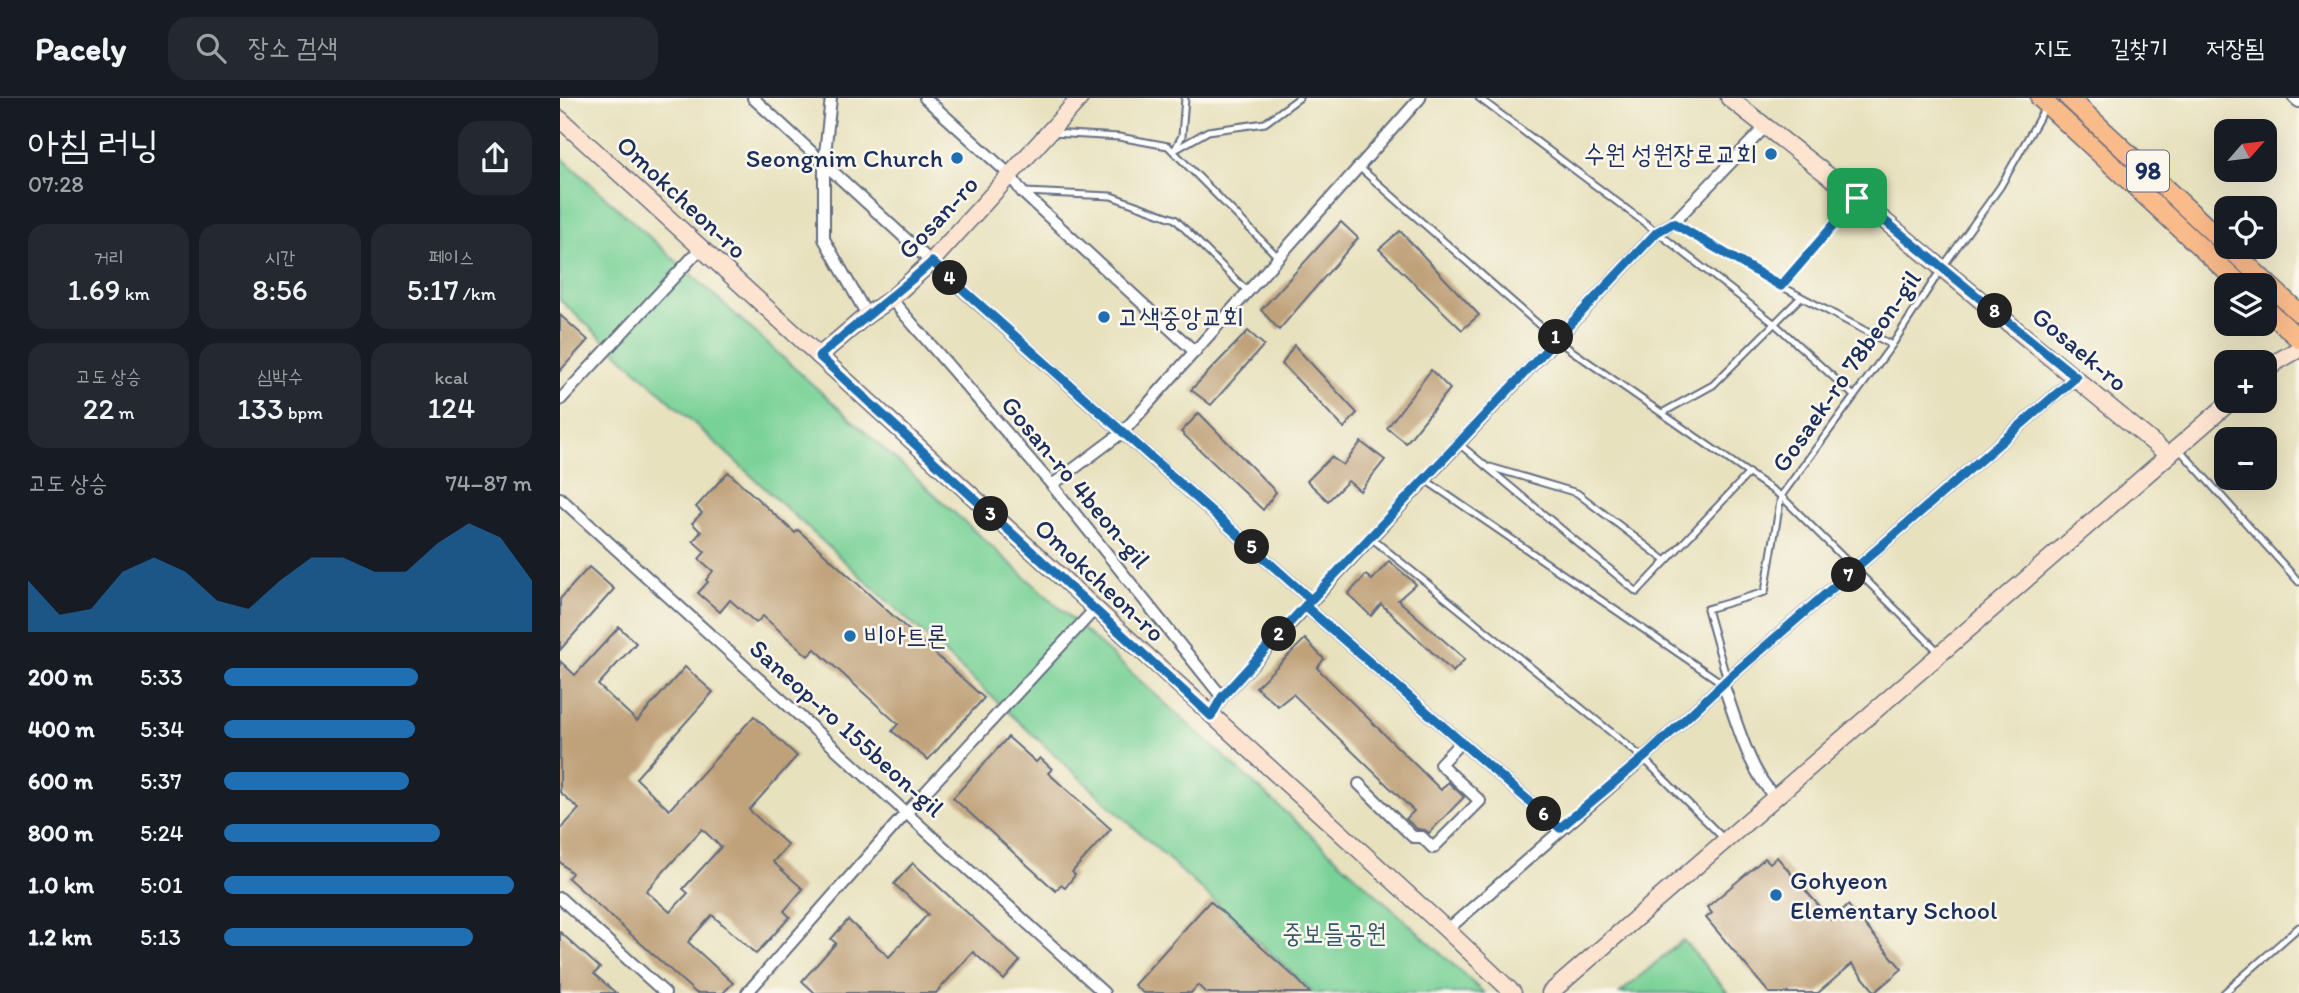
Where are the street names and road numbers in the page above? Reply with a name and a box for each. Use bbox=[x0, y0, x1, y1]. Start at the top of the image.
street label: Omokcheon-ro bbox=[610, 128, 754, 266]
road number: 98 bbox=[2127, 150, 2169, 192]
street label: Gosan-ro bbox=[891, 168, 985, 266]
street label: Gosaek-ro 78beon-gil bbox=[1764, 264, 1928, 478]
street label: Gosaek-ro bbox=[2025, 300, 2135, 398]
street label: Gosan-ro 4beon-gil bbox=[994, 389, 1158, 575]
street label: Omokcheon-ro bbox=[1028, 511, 1172, 649]
street label: Saneop-ro 155beon-gil bbox=[743, 632, 951, 824]

